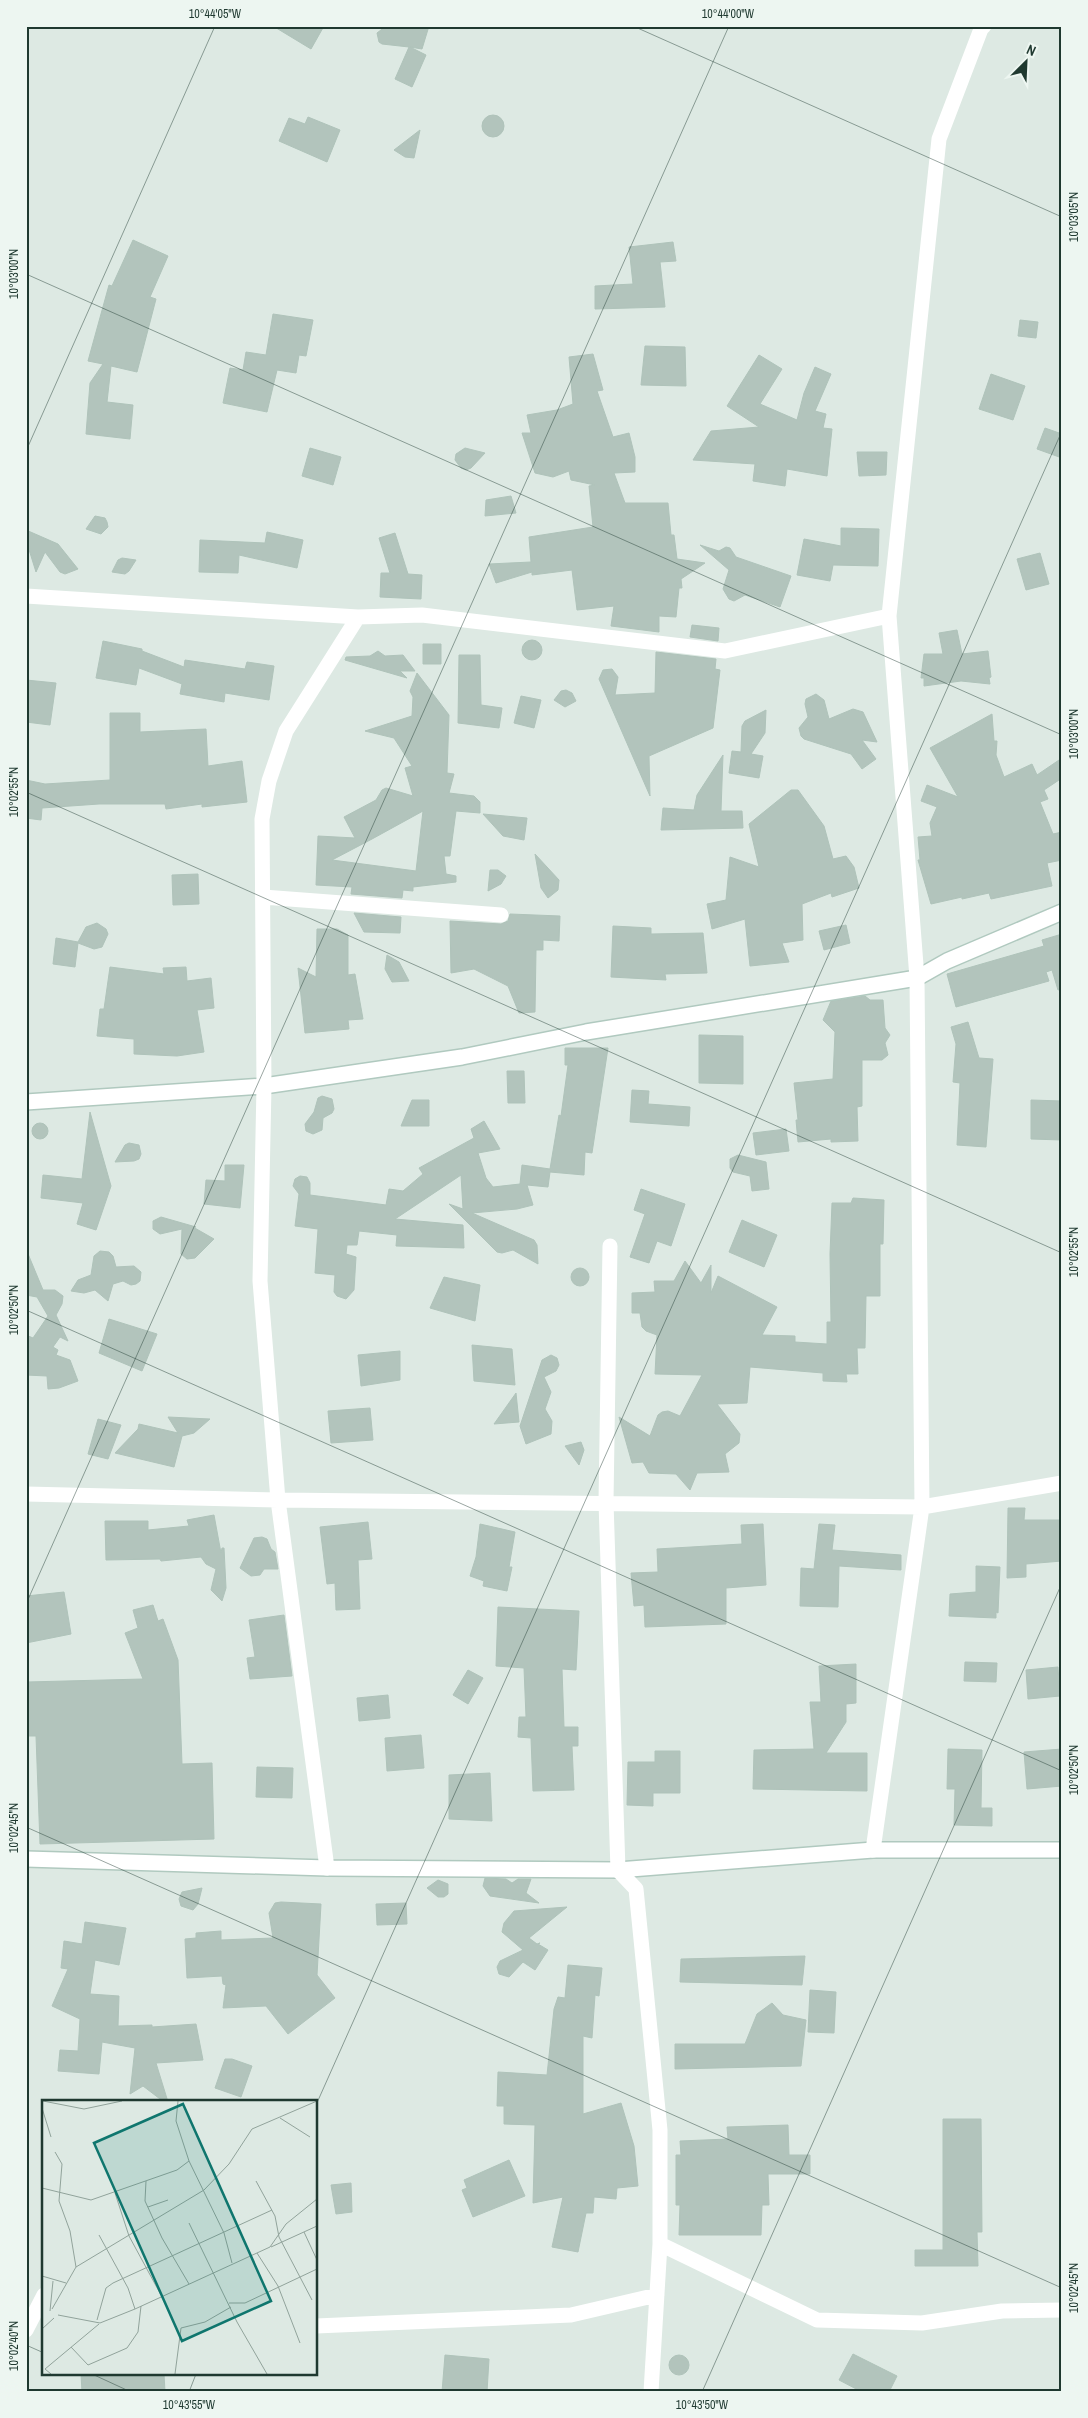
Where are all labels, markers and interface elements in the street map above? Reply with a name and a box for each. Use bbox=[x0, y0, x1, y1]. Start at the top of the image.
text: 10°44'05"W bbox=[189, 6, 242, 22]
text: 10°44'00"W bbox=[702, 6, 755, 22]
north arrow bbox=[1000, 38, 1050, 88]
text: N bbox=[1024, 40, 1039, 60]
text: 10°03'05"N bbox=[1066, 192, 1082, 242]
text: 10°03'00"N bbox=[6, 249, 22, 299]
text: 10°03'00"N bbox=[1066, 709, 1082, 759]
text: 10°02'55"N bbox=[6, 767, 22, 817]
text: 10°02'55"N bbox=[1066, 1227, 1082, 1277]
text: 10°02'50"N bbox=[6, 1285, 22, 1335]
text: 10°02'50"N bbox=[1066, 1745, 1082, 1795]
text: 10°02'45"N bbox=[6, 1803, 22, 1853]
inset map bbox=[42, 2100, 318, 2376]
text: 10°02'45"N bbox=[1066, 2263, 1082, 2313]
text: 10°02'40"N bbox=[6, 2321, 22, 2371]
text: 10°43'55"W bbox=[163, 2397, 216, 2413]
text: 10°43'50"W bbox=[676, 2397, 729, 2413]

